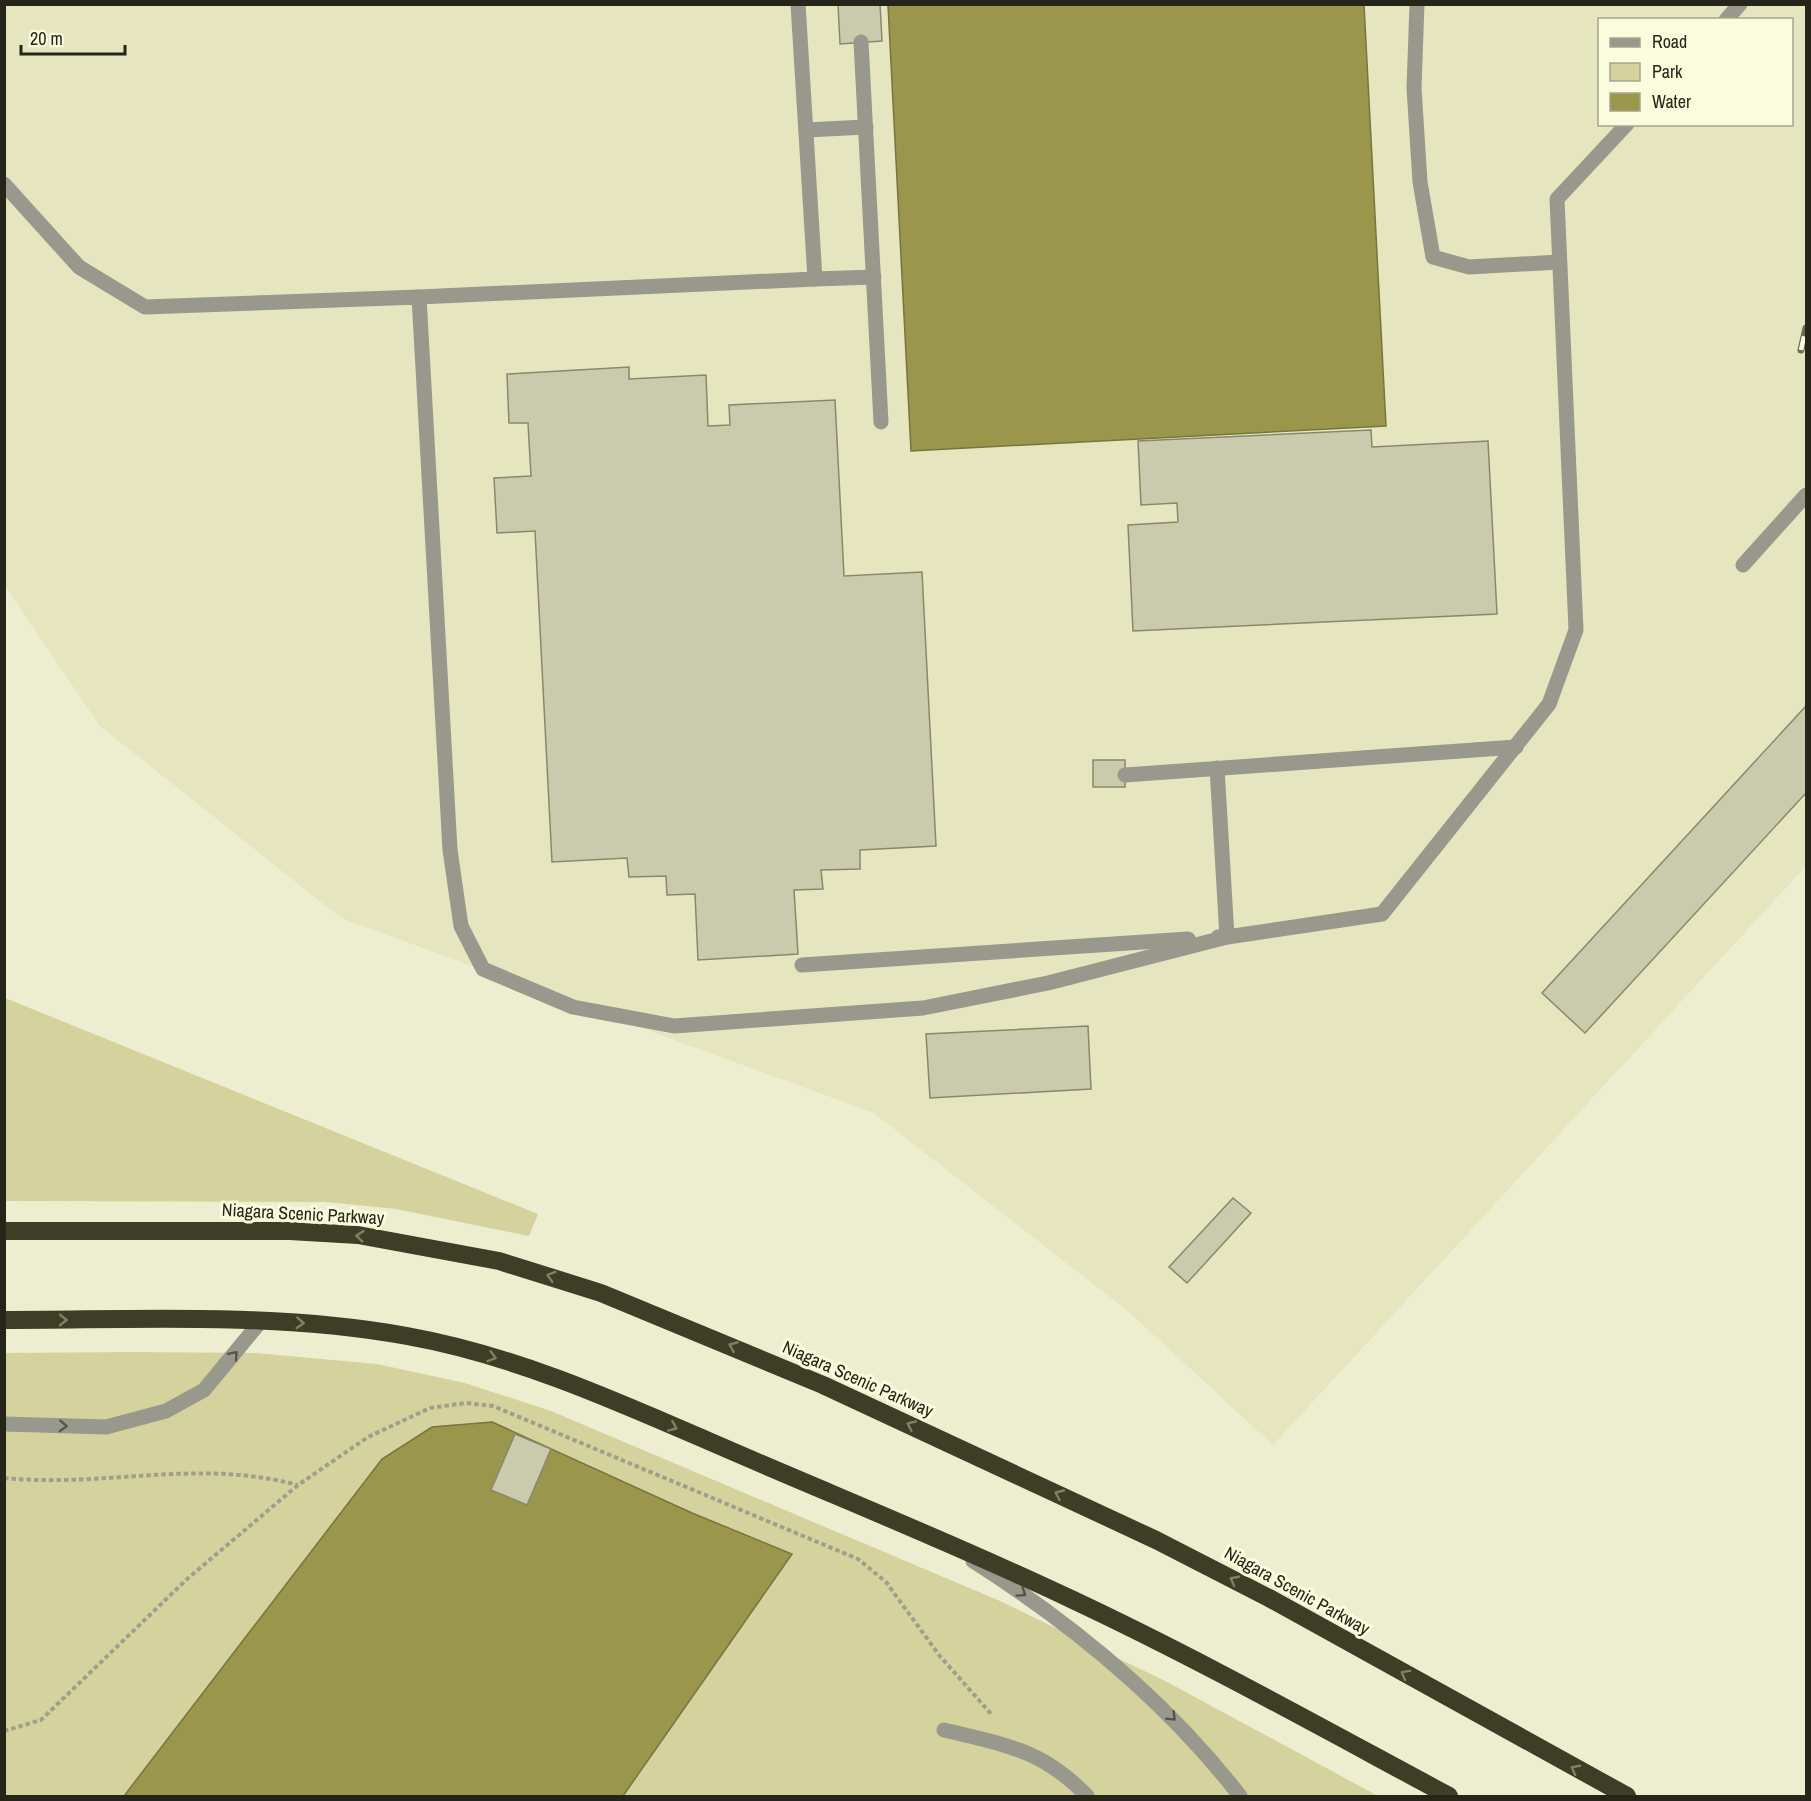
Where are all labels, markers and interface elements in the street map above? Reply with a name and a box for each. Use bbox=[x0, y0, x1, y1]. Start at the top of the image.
scale bar bbox=[21, 18, 124, 56]
legend bbox=[1598, 18, 1793, 126]
text: 20 m bbox=[30, 26, 63, 51]
text: Road bbox=[1652, 29, 1687, 54]
text: Park bbox=[1652, 59, 1683, 84]
text: Water bbox=[1652, 89, 1691, 114]
street label: Niagara Scenic Parkway bbox=[221, 1197, 385, 1230]
one-way arrow bbox=[356, 1230, 365, 1243]
one-way arrow bbox=[546, 1271, 557, 1283]
one-way arrow bbox=[58, 1314, 67, 1326]
one-way arrow bbox=[295, 1316, 304, 1329]
street label: Niagara Scenic Parkway bbox=[779, 1334, 938, 1423]
one-way arrow bbox=[728, 1341, 739, 1353]
one-way arrow bbox=[487, 1349, 497, 1362]
one-way arrow bbox=[227, 1351, 238, 1362]
one-way arrow bbox=[58, 1419, 67, 1432]
one-way arrow bbox=[667, 1420, 678, 1432]
one-way arrow bbox=[906, 1420, 917, 1432]
one-way arrow bbox=[1054, 1490, 1065, 1502]
street label: Niagara Scenic Parkway bbox=[1220, 1540, 1375, 1641]
one-way arrow bbox=[1230, 1576, 1241, 1587]
one-way arrow bbox=[1015, 1586, 1026, 1597]
one-way arrow bbox=[1401, 1670, 1411, 1681]
one-way arrow bbox=[1165, 1710, 1175, 1721]
one-way arrow bbox=[1571, 1765, 1582, 1776]

